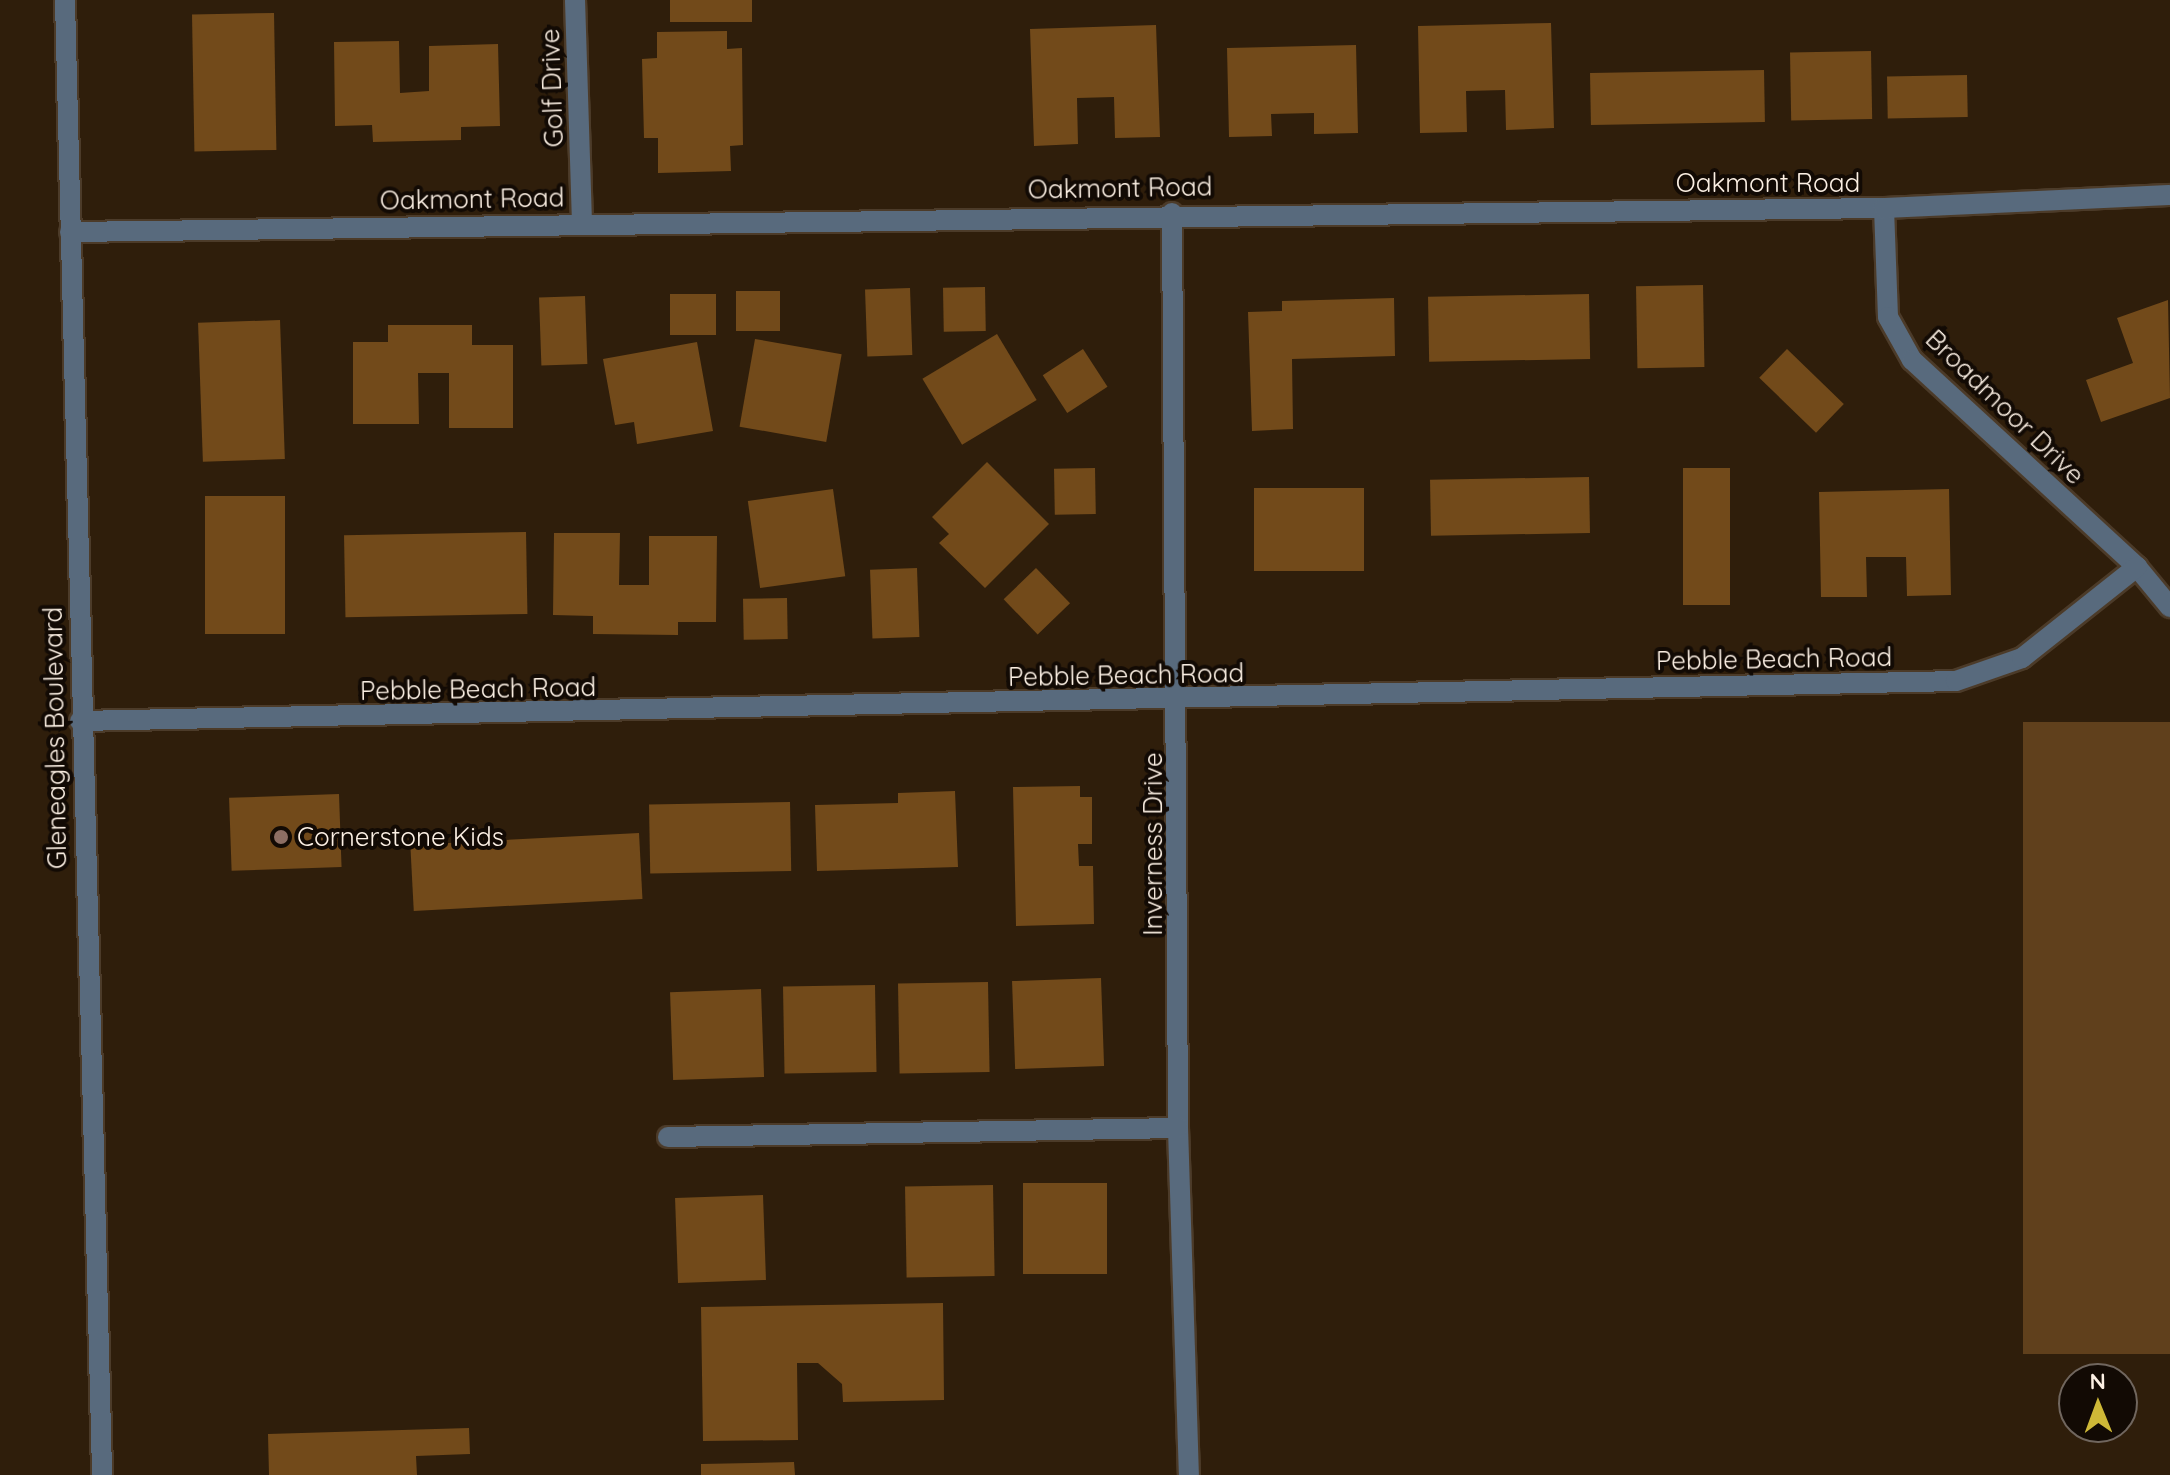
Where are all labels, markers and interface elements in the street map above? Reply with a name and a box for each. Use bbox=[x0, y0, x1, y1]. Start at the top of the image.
street label: Golf Drive bbox=[534, 28, 570, 148]
street label: Oakmont Road bbox=[1676, 167, 1860, 199]
street label: Oakmont Road bbox=[1028, 171, 1212, 205]
street label: Oakmont Road bbox=[380, 182, 564, 216]
street label: Broadmoor Drive bbox=[1919, 323, 2091, 491]
street label: Gleneagles Boulevard bbox=[37, 607, 73, 869]
street label: Pebble Beach Road bbox=[1656, 641, 1892, 677]
street label: Pebble Beach Road bbox=[1008, 657, 1244, 693]
street label: Pebble Beach Road bbox=[360, 671, 596, 707]
street label: Inverness Drive bbox=[1137, 752, 1169, 936]
place label: Cornerstone Kids bbox=[297, 821, 504, 853]
marker: Cornerstone Kids bbox=[272, 828, 290, 846]
north arrow bbox=[2058, 1363, 2138, 1443]
text: N bbox=[2089, 1367, 2106, 1395]

